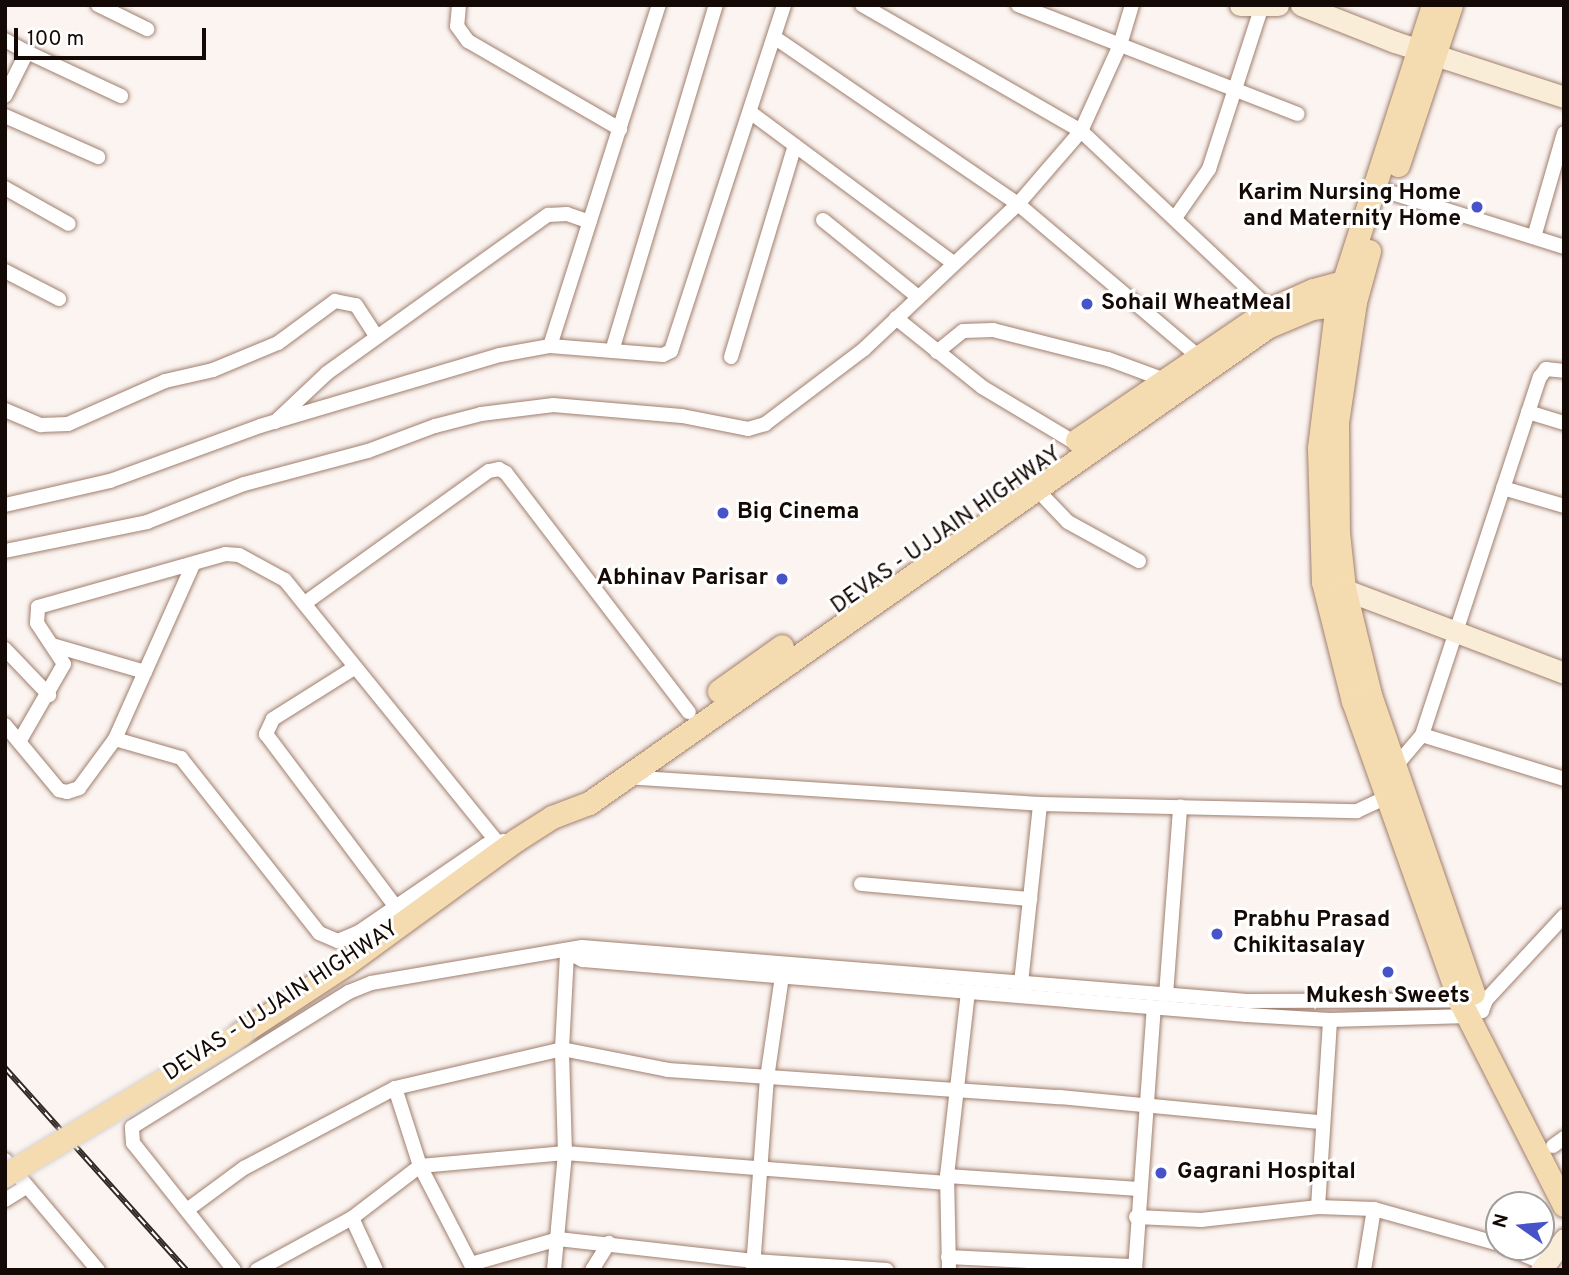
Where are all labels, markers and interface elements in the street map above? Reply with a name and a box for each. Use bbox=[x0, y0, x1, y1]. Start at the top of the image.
scale bar bbox=[18, 14, 210, 58]
text: 100 m bbox=[27, 26, 84, 53]
place label: Karim Nursing Home and Maternity Home bbox=[1238, 180, 1461, 234]
marker: Karim Nursing Home and Maternity Home bbox=[1467, 197, 1487, 217]
place label: Sohail WheatMeal bbox=[1101, 290, 1291, 318]
marker: Sohail WheatMeal bbox=[1079, 296, 1095, 312]
street label: DEVAS - UJJAIN HIGHWAY bbox=[826, 441, 1068, 621]
place label: Big Cinema bbox=[737, 499, 859, 527]
marker: Big Cinema bbox=[715, 505, 731, 521]
place label: Abhinav Parisar bbox=[597, 565, 768, 593]
marker: Abhinav Parisar bbox=[774, 571, 790, 587]
place label: Prabhu Prasad Chikitasalay bbox=[1233, 907, 1390, 961]
street label: DEVAS - UJJAIN HIGHWAY bbox=[159, 916, 405, 1088]
marker: Prabhu Prasad Chikitasalay bbox=[1207, 924, 1227, 944]
marker: Mukesh Sweets bbox=[1380, 964, 1396, 980]
place label: Mukesh Sweets bbox=[1306, 983, 1470, 1011]
place label: Gagrani Hospital bbox=[1177, 1159, 1356, 1187]
marker: Gagrani Hospital bbox=[1151, 1163, 1171, 1183]
north arrow bbox=[1485, 1191, 1555, 1261]
text: N bbox=[1488, 1211, 1515, 1231]

